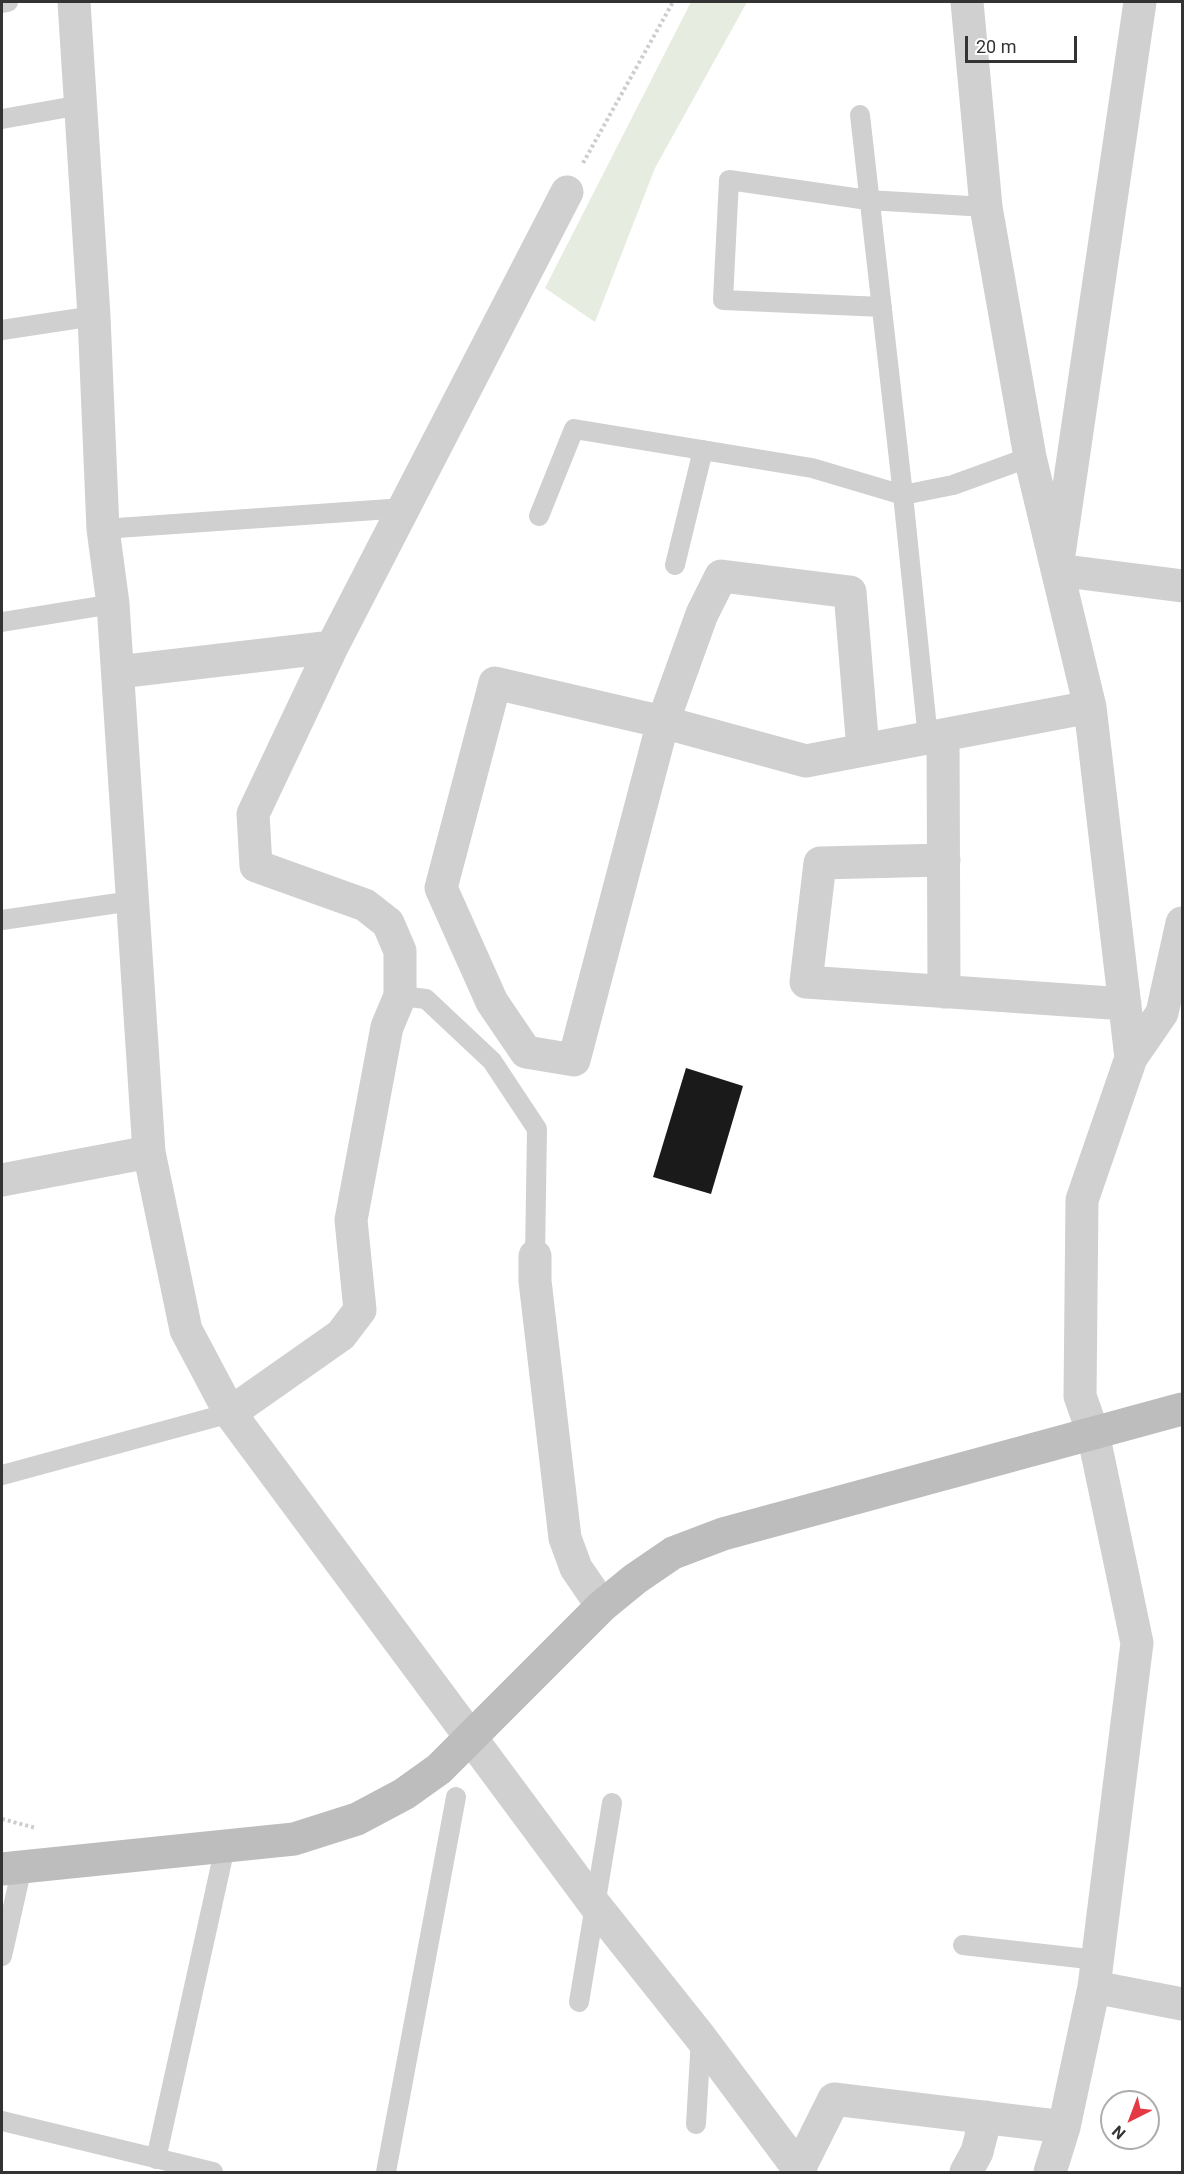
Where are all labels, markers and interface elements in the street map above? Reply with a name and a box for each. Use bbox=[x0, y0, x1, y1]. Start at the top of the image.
scale bar bbox=[968, 24, 1080, 62]
text: 20 m bbox=[976, 36, 1016, 57]
north arrow bbox=[1100, 2090, 1160, 2150]
text: N bbox=[1108, 2121, 1130, 2143]

